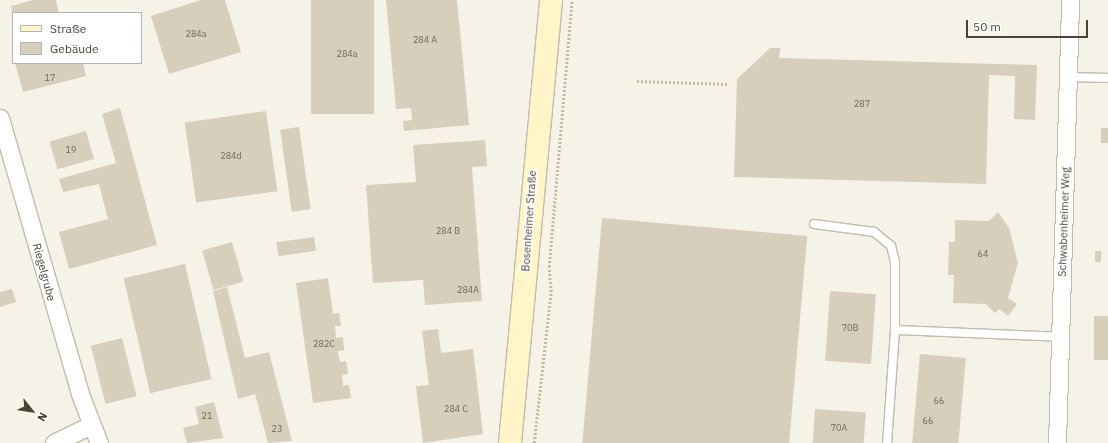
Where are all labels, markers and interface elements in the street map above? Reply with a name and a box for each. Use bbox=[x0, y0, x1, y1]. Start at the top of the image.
legend bbox=[12, 12, 142, 64]
scale bar bbox=[968, 12, 1090, 38]
text: 50 m bbox=[973, 19, 1001, 34]
text: Straße bbox=[50, 21, 86, 36]
house number: 284a bbox=[185, 29, 207, 39]
house number: 284 A bbox=[413, 35, 437, 45]
text: Gebäude bbox=[50, 41, 99, 56]
house number: 284a bbox=[336, 49, 358, 59]
house number: 17 bbox=[45, 73, 55, 83]
house number: 287 bbox=[854, 99, 870, 109]
house number: 19 bbox=[66, 145, 76, 155]
house number: 284d bbox=[220, 151, 242, 161]
street label: Schwabenheimer Weg bbox=[1055, 167, 1073, 277]
street label: Bosenheimer Straße bbox=[519, 170, 539, 272]
house number: 284 B bbox=[436, 226, 460, 236]
street label: Riegelgrube bbox=[30, 242, 58, 302]
house number: 64 bbox=[978, 249, 988, 259]
house number: 284A bbox=[457, 285, 479, 295]
house number: 70B bbox=[842, 323, 858, 333]
house number: 282C bbox=[313, 339, 335, 349]
north arrow bbox=[12, 391, 52, 431]
house number: 66 bbox=[934, 396, 944, 406]
house number: 284 C bbox=[444, 404, 468, 414]
text: N bbox=[34, 410, 50, 424]
house number: 21 bbox=[202, 411, 212, 421]
house number: 66 bbox=[923, 416, 933, 426]
house number: 70A bbox=[831, 423, 847, 433]
house number: 23 bbox=[272, 424, 282, 434]

